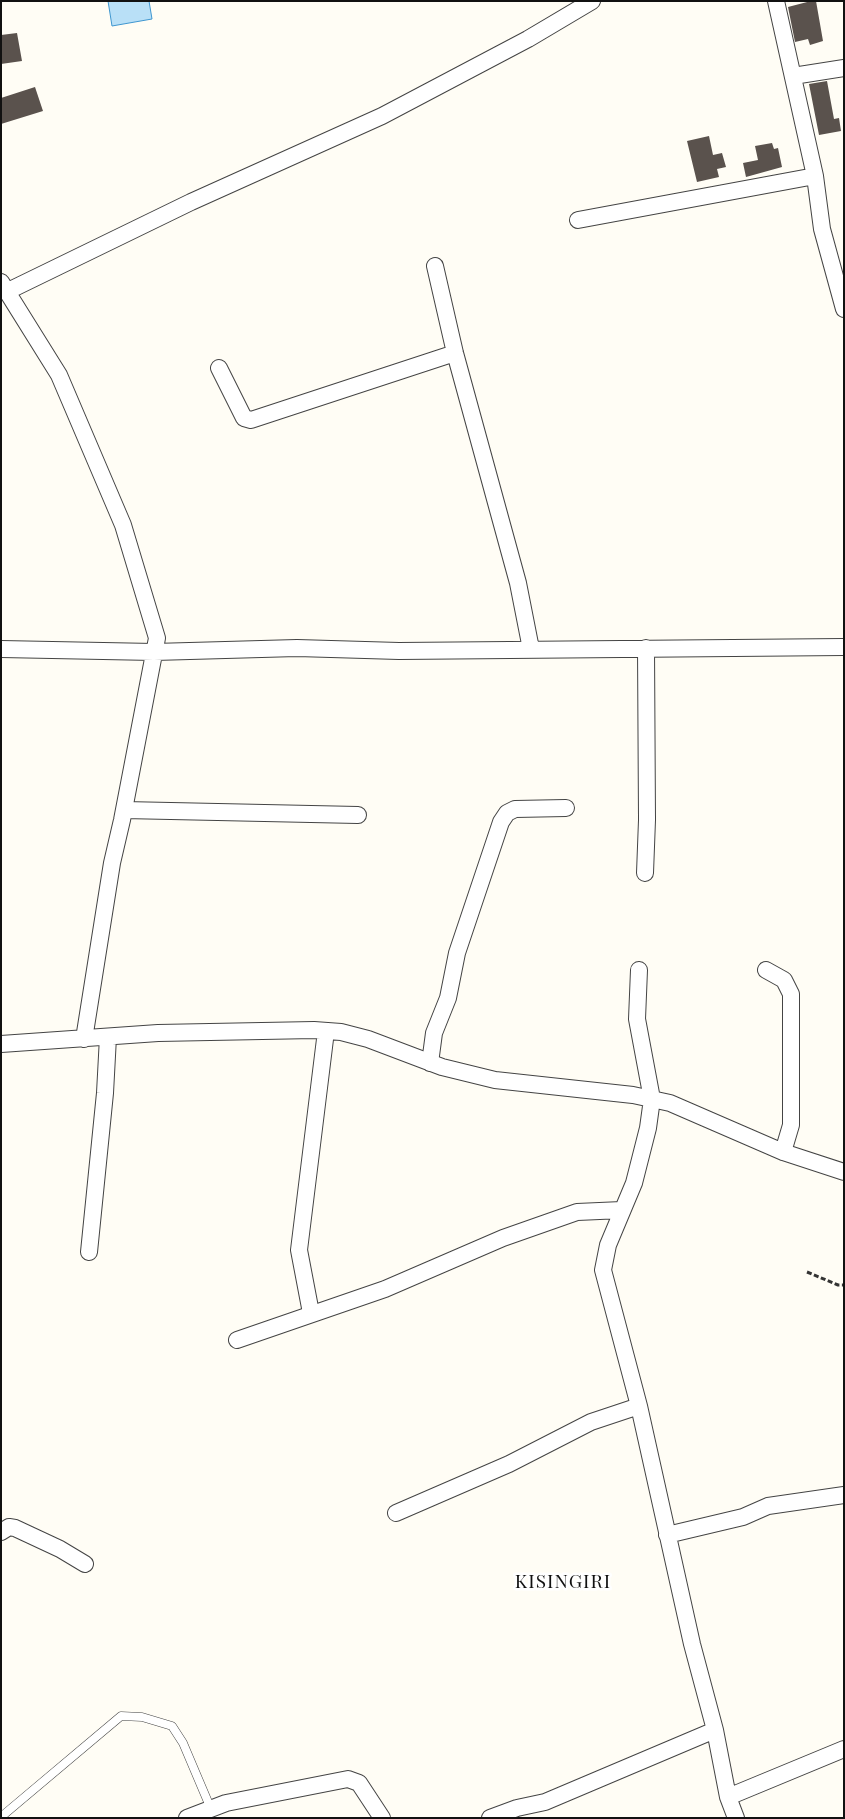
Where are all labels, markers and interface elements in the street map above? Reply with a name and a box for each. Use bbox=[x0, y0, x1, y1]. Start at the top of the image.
district label: KISINGIRI bbox=[514, 1571, 612, 1593]

